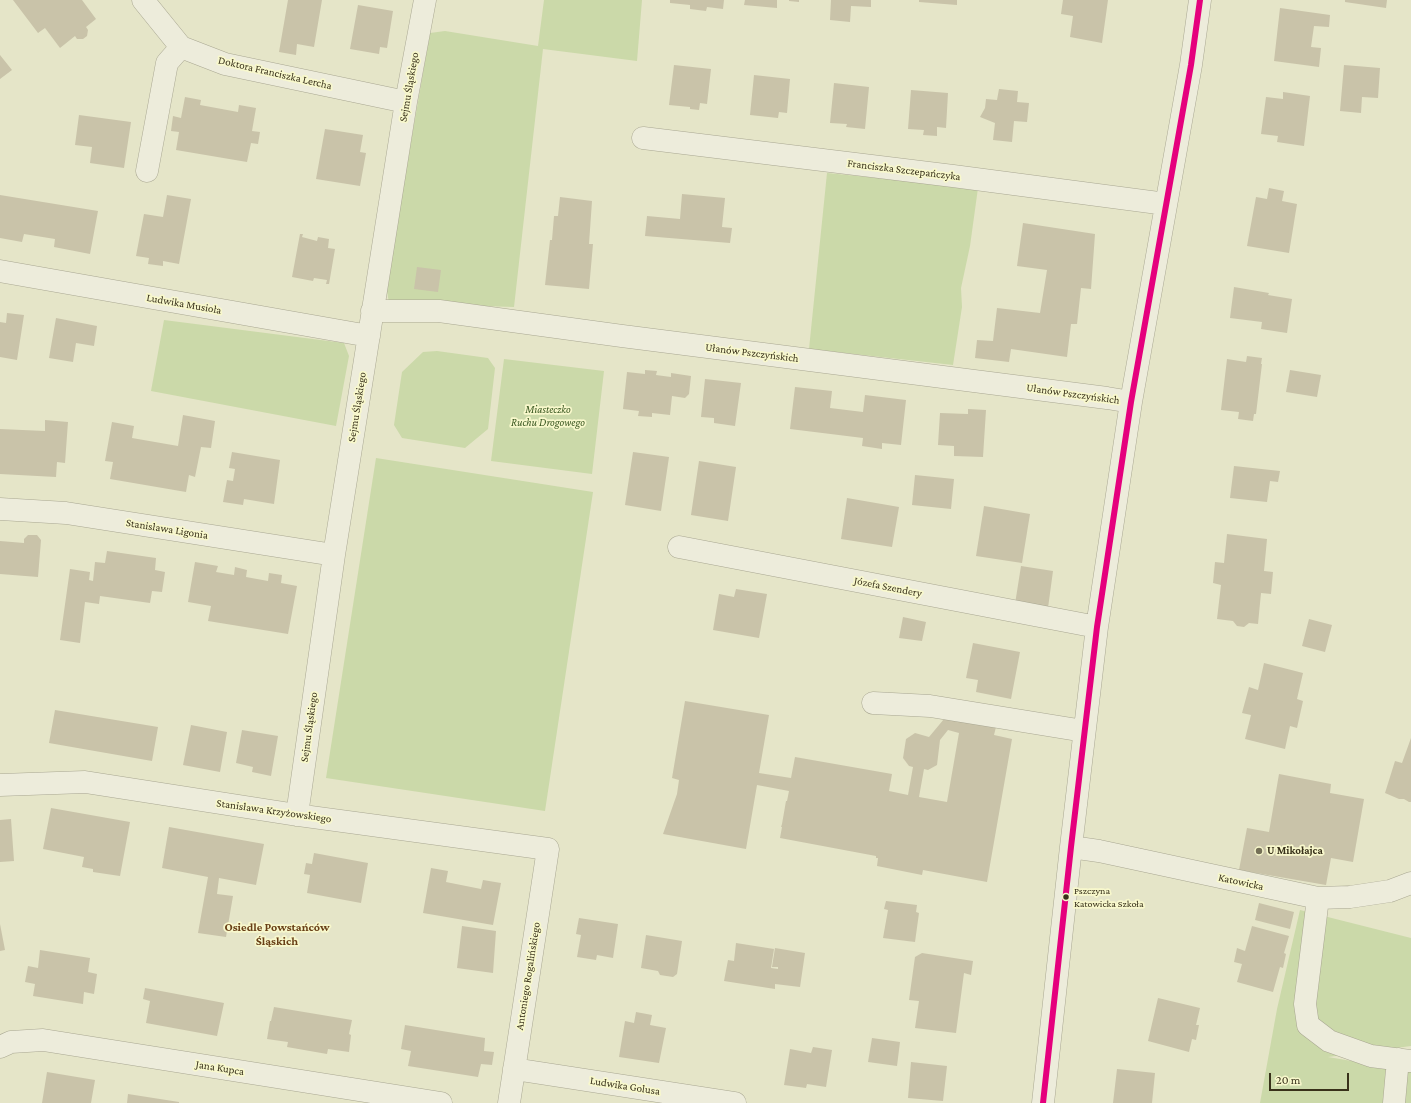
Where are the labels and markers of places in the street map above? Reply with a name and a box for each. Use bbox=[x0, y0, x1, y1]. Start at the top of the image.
place label: U Mikołajca bbox=[1267, 844, 1323, 858]
marker: U Mikołajca bbox=[1254, 846, 1264, 856]
place label: Pszczyna Katowicka Szkoła bbox=[1074, 885, 1144, 908]
marker: Pszczyna Katowicka Szkoła bbox=[1061, 892, 1071, 902]

